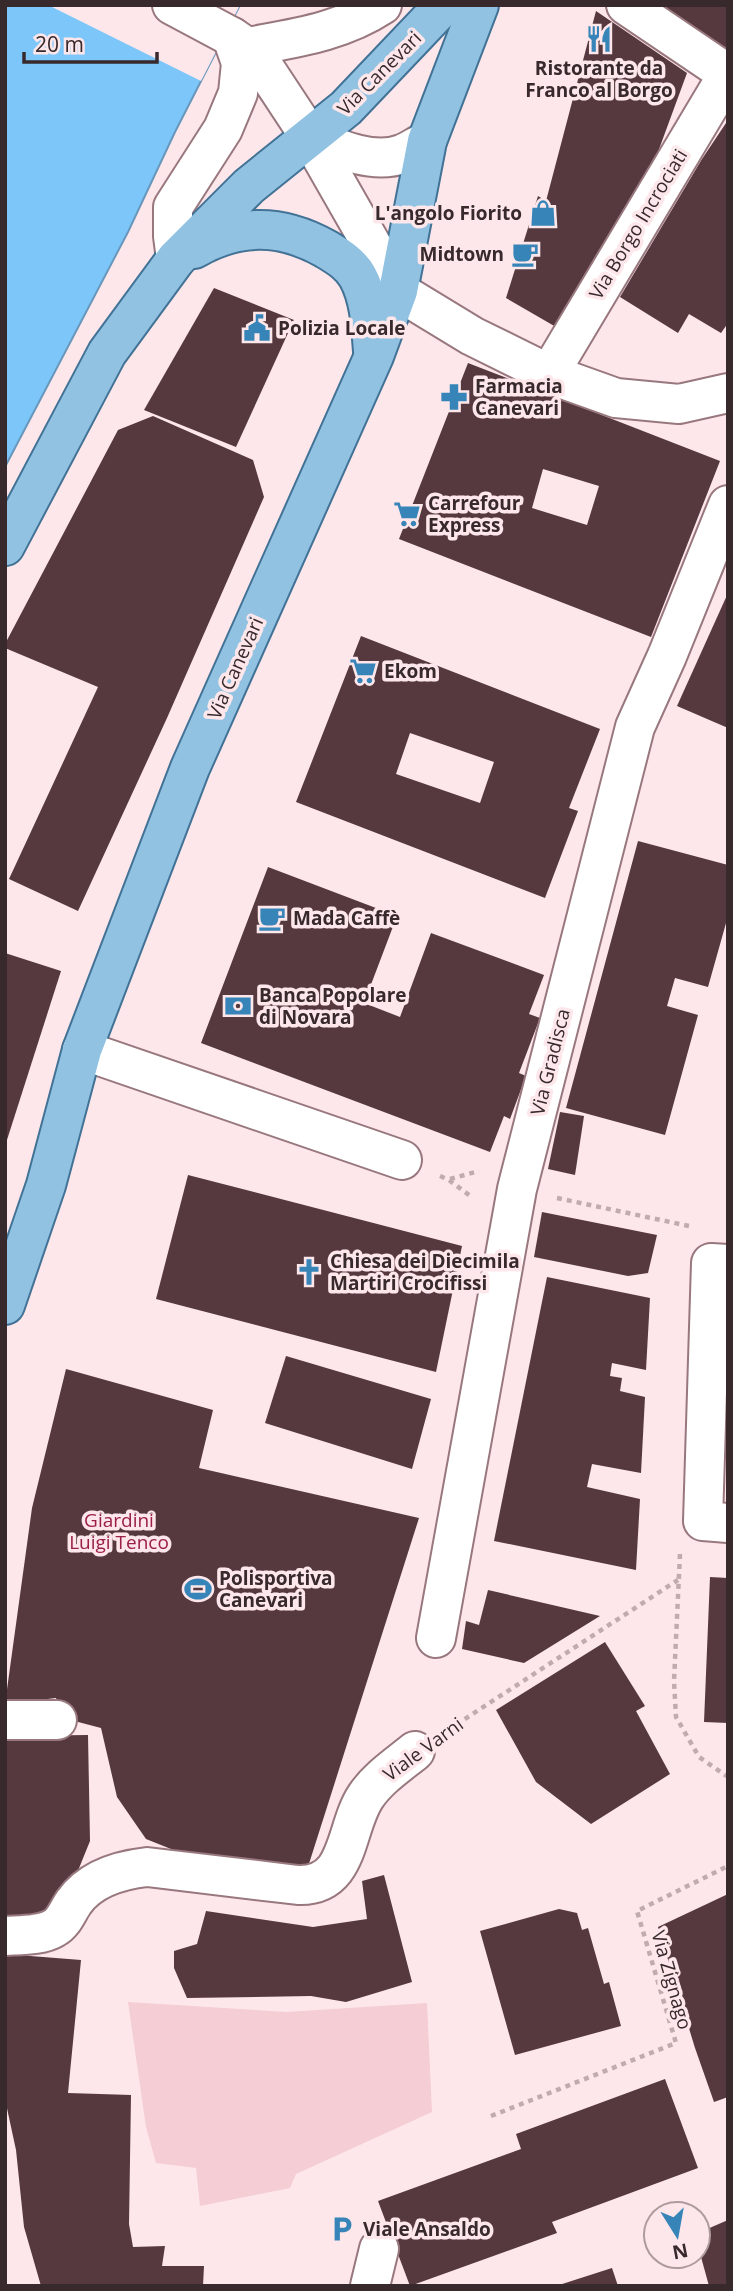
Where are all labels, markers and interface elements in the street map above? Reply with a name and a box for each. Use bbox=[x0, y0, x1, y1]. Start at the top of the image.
scale bar bbox=[24, 21, 158, 65]
restaurant icon: Ristorante da Franco al Borgo bbox=[584, 24, 614, 54]
street label: Via Canevari bbox=[331, 25, 427, 121]
text: 20 m bbox=[35, 30, 84, 58]
place label: Ristorante da Franco al Borgo bbox=[525, 55, 673, 103]
street label: Via Borgo Incrociati bbox=[583, 144, 693, 304]
shop icon: L'angolo Fiorito bbox=[528, 198, 558, 228]
place label: L'angolo Fiorito bbox=[375, 200, 522, 226]
cafe icon: Midtown bbox=[510, 239, 540, 269]
place label: Midtown bbox=[420, 241, 504, 267]
public building icon: Polizia Locale bbox=[242, 313, 272, 343]
place label: Polizia Locale bbox=[278, 315, 406, 341]
place label: Farmacia Canevari bbox=[475, 373, 563, 421]
pharmacy icon: Farmacia Canevari bbox=[439, 382, 469, 412]
place label: Carrefour Express bbox=[428, 490, 521, 538]
supermarket icon: Carrefour Express bbox=[392, 499, 422, 529]
street label: Via Canevari bbox=[201, 613, 269, 723]
supermarket icon: Ekom bbox=[348, 656, 378, 686]
place label: Ekom bbox=[384, 658, 437, 684]
cafe icon: Mada Caffè bbox=[257, 903, 287, 933]
place label: Mada Caffè bbox=[293, 905, 400, 931]
place label: Banca Popolare di Novara bbox=[259, 982, 407, 1030]
bank icon: Banca Popolare di Novara bbox=[223, 991, 253, 1021]
street label: Via Gradisca bbox=[524, 1006, 576, 1118]
place label: Chiesa dei Diecimila Martiri Crocifissi bbox=[330, 1248, 520, 1296]
church icon: Chiesa dei Diecimila Martiri Crocifissi bbox=[294, 1257, 324, 1287]
park label: Giardini Luigi Tenco bbox=[69, 1507, 169, 1555]
place label: Polisportiva Canevari bbox=[219, 1565, 332, 1613]
sports icon: Polisportiva Canevari bbox=[183, 1574, 213, 1604]
street label: Viale Varni bbox=[378, 1711, 468, 1787]
street label: Via Zignago bbox=[646, 1928, 698, 2032]
north arrow bbox=[642, 2200, 712, 2270]
parking icon: Viale Ansaldo bbox=[327, 2214, 357, 2244]
place label: Viale Ansaldo bbox=[363, 2216, 491, 2242]
text: N bbox=[670, 2237, 690, 2266]

